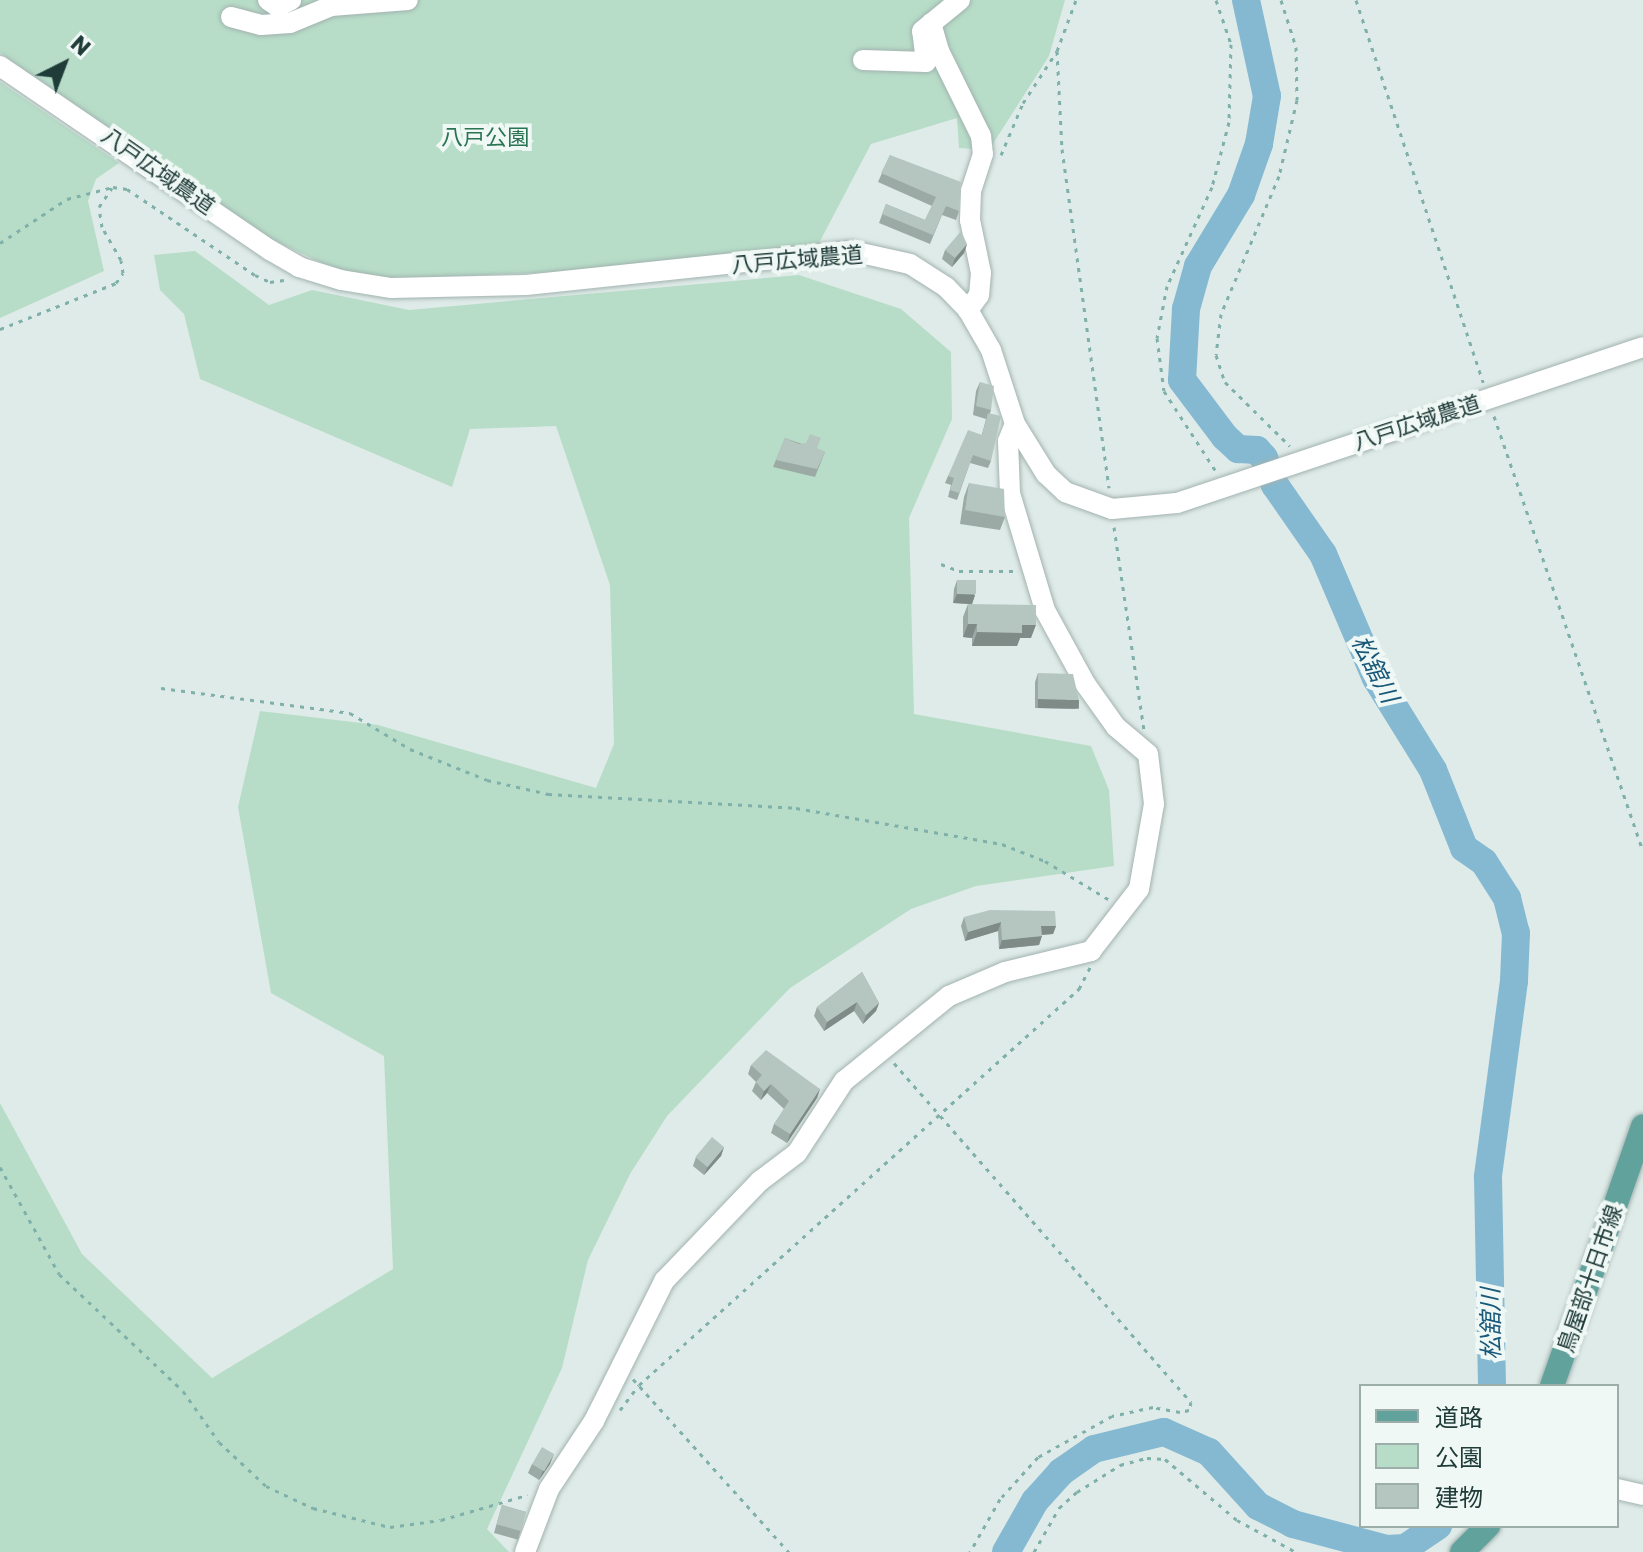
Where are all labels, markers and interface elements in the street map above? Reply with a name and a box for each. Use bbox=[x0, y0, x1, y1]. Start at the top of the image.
north arrow bbox=[24, 24, 104, 104]
text: N bbox=[64, 29, 97, 63]
street label: 八戸広域農道 bbox=[96, 122, 220, 220]
park label: 八戸公園 bbox=[441, 125, 529, 151]
street label: 八戸広域農道 bbox=[730, 241, 864, 279]
street label: 八戸広域農道 bbox=[1350, 390, 1484, 456]
water label: 松舘川 bbox=[1346, 630, 1404, 708]
street label: 鳥屋部十日市線 bbox=[1552, 1202, 1628, 1356]
water label: 松舘川 bbox=[1476, 1288, 1506, 1360]
legend bbox=[1359, 1384, 1619, 1528]
text: 道路 bbox=[1435, 1401, 1483, 1434]
text: 公園 bbox=[1435, 1441, 1483, 1474]
text: 建物 bbox=[1435, 1481, 1483, 1514]

